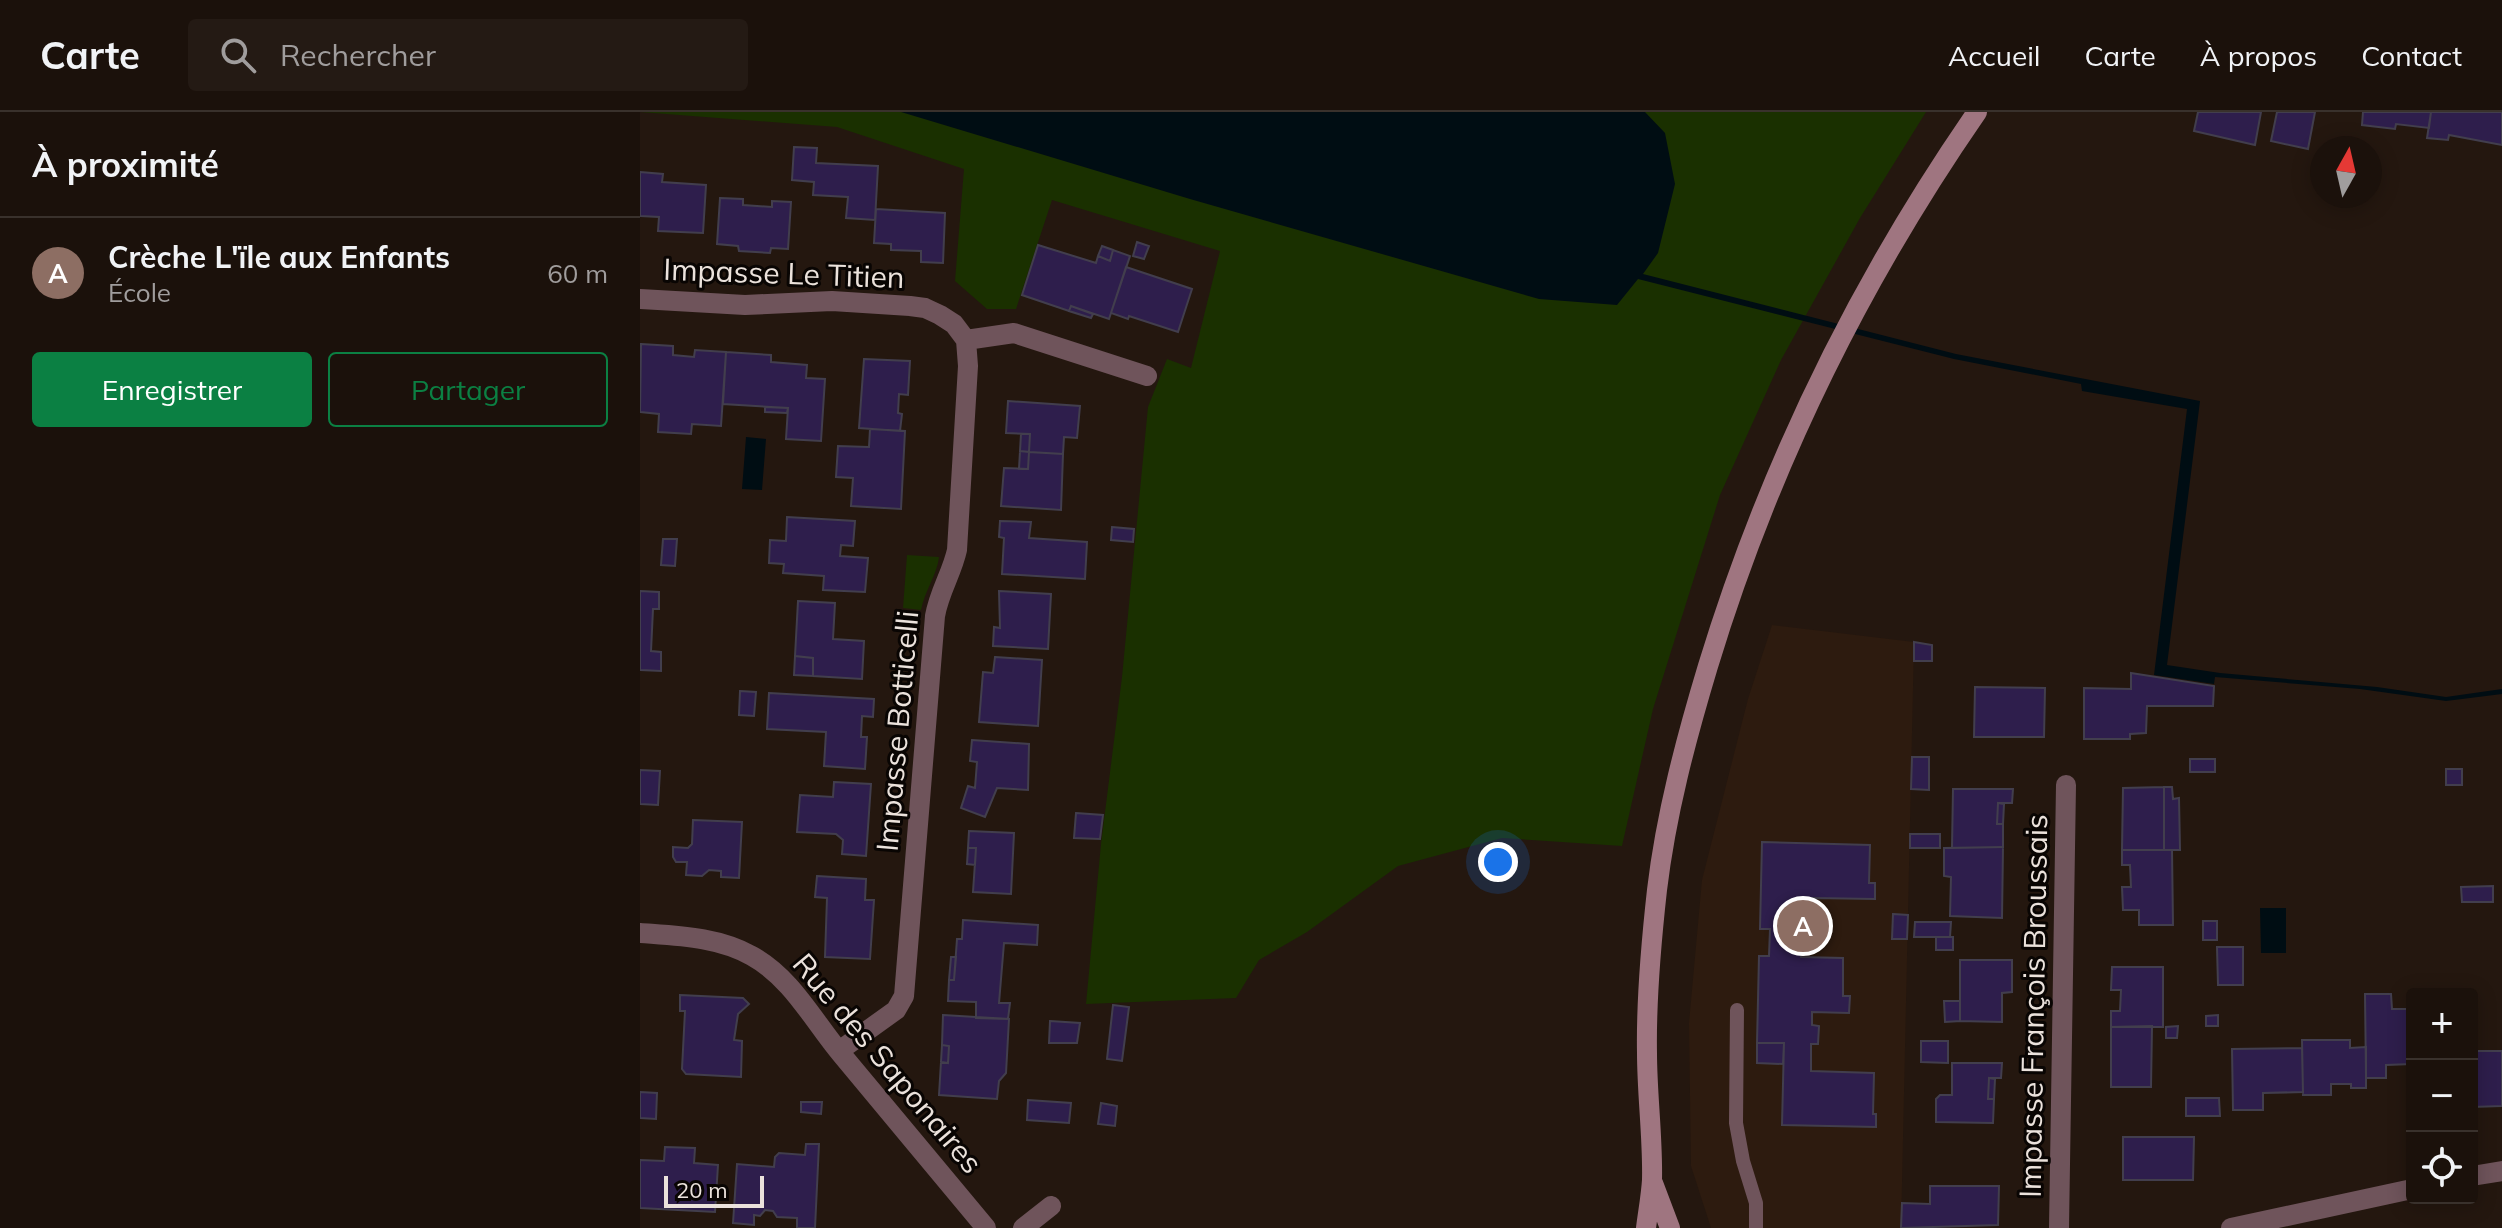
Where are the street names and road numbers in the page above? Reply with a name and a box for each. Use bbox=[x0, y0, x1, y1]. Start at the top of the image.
street label: Impasse Le Titien bbox=[663, 250, 905, 296]
street label: Impasse Botticelli bbox=[868, 609, 926, 853]
street label: Impasse François Broussais bbox=[2011, 814, 2055, 1198]
street label: Rue des Saponaires bbox=[785, 945, 991, 1181]

